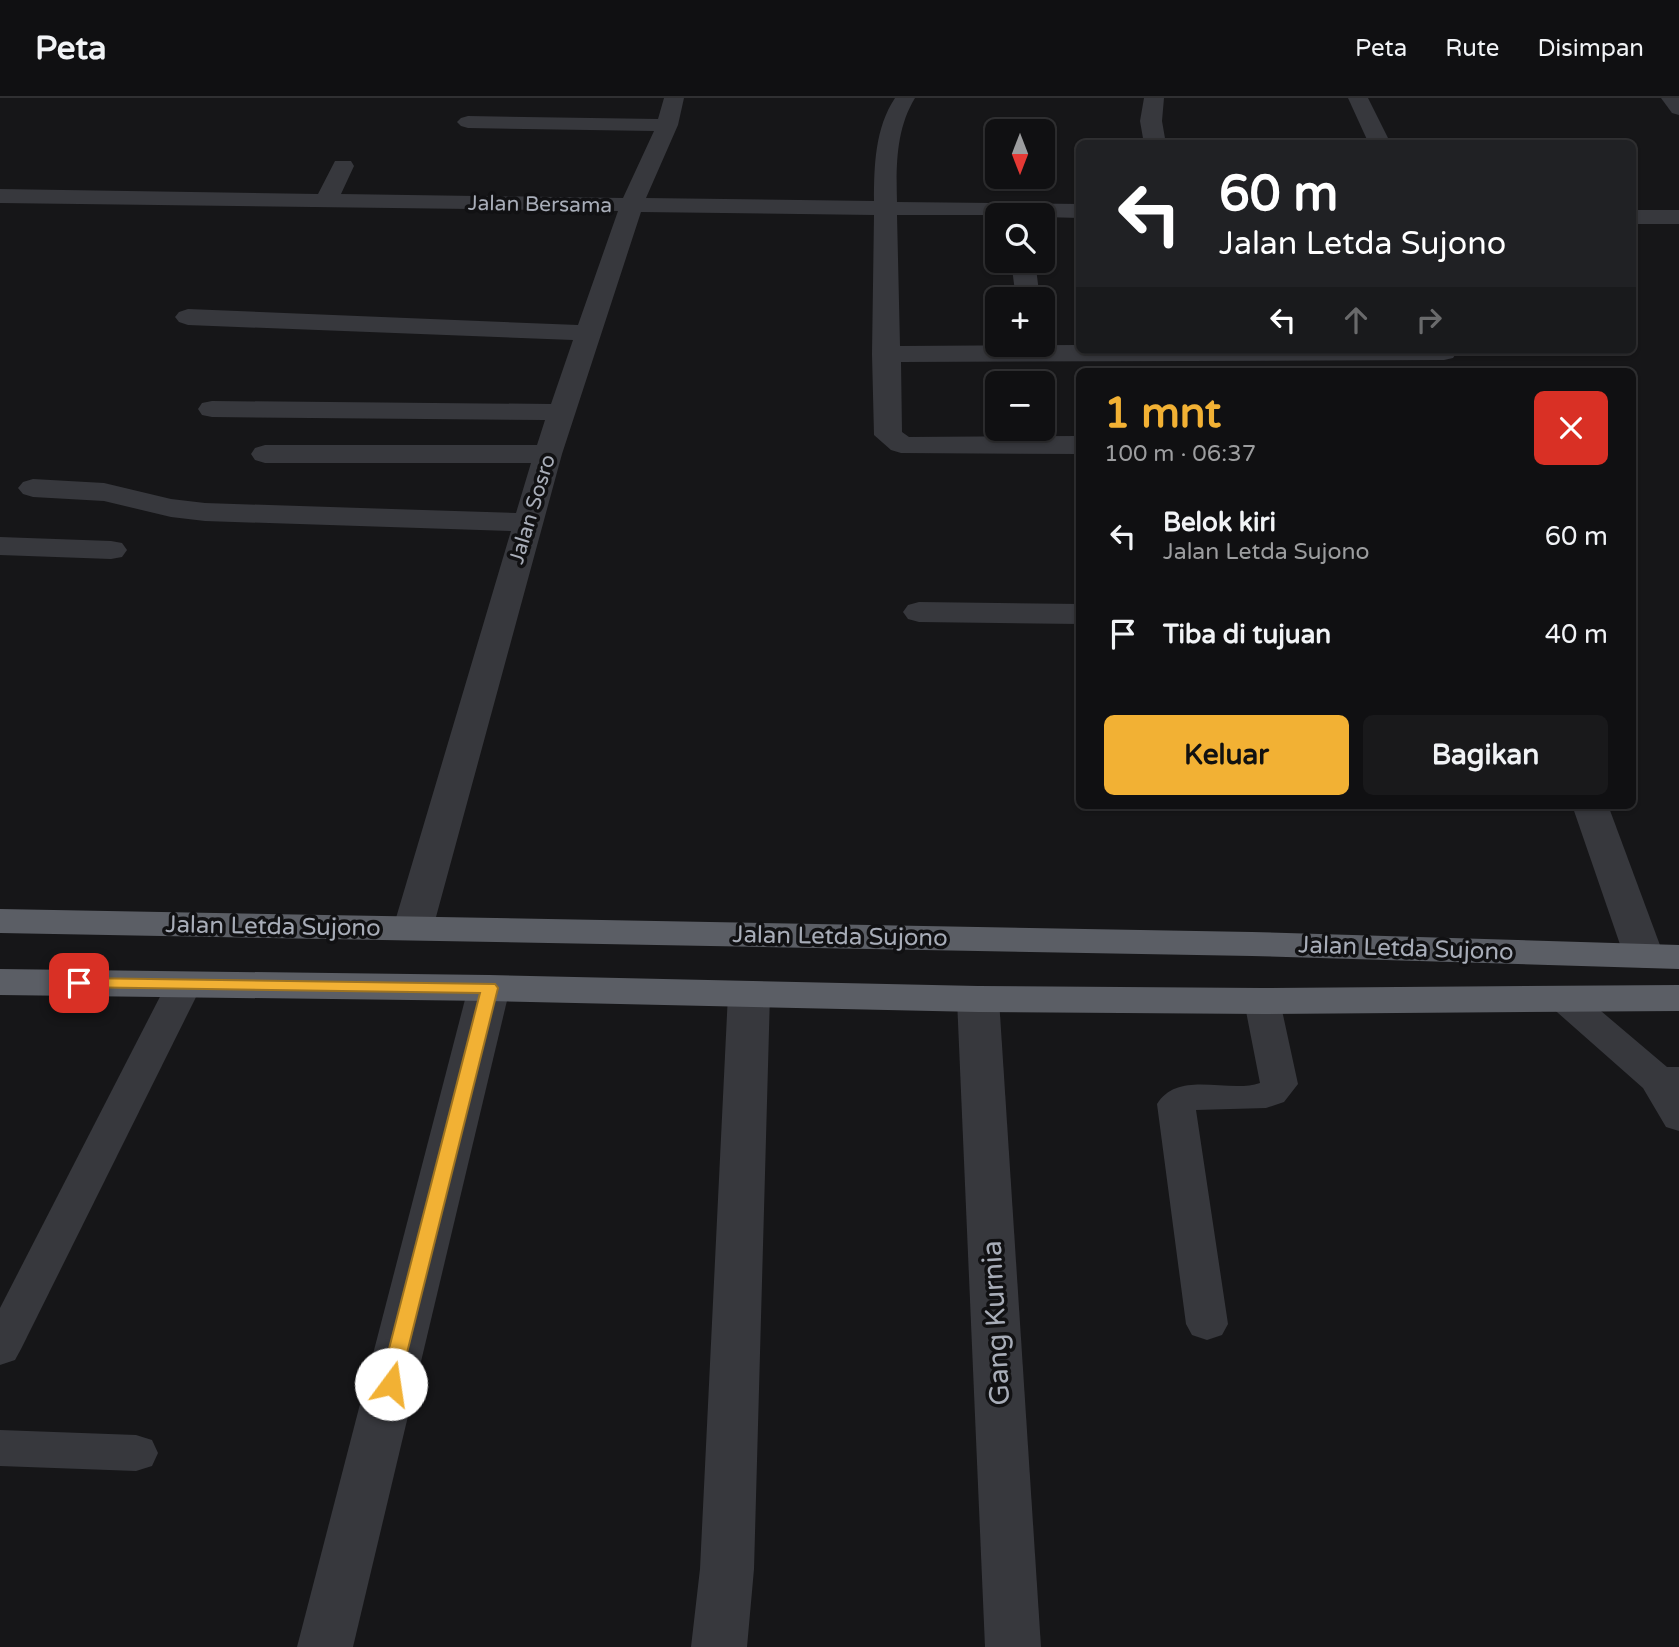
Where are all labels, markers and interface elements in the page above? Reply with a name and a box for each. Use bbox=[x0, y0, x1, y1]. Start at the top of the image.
text: Peta bbox=[35, 29, 107, 68]
text: Peta bbox=[1355, 34, 1407, 63]
text: Rute bbox=[1445, 34, 1499, 63]
text: Disimpan bbox=[1537, 34, 1644, 63]
north arrow bbox=[985, 119, 1055, 189]
map controls bbox=[985, 119, 1055, 441]
text: 60 m bbox=[1219, 165, 1338, 224]
icon: left bbox=[1104, 168, 1195, 259]
street label: Jalan Bersama bbox=[468, 191, 612, 218]
button: search bbox=[985, 203, 1055, 273]
text: Jalan Letda Sujono bbox=[1219, 225, 1506, 263]
button: + bbox=[985, 287, 1055, 357]
icon: left bbox=[1264, 301, 1302, 339]
icon: ahead bbox=[1337, 301, 1375, 339]
icon: right bbox=[1410, 301, 1448, 339]
button: − bbox=[985, 371, 1055, 441]
text: 1 mnt bbox=[1104, 388, 1221, 439]
button: close bbox=[1534, 391, 1608, 465]
text: 100 m · 06:37 bbox=[1104, 440, 1256, 468]
street label: Jalan Sosro bbox=[504, 451, 561, 567]
text: Belok kiri bbox=[1163, 507, 1276, 538]
icon: left bbox=[1104, 517, 1142, 555]
text: 60 m bbox=[1545, 521, 1608, 552]
text: Jalan Letda Sujono bbox=[1163, 538, 1369, 566]
icon: arrive bbox=[1104, 615, 1142, 653]
text: Tiba di tujuan bbox=[1163, 619, 1331, 650]
text: 40 m bbox=[1545, 619, 1608, 650]
button: Keluar bbox=[1104, 715, 1349, 795]
button: Bagikan bbox=[1363, 715, 1608, 795]
street label: Jalan Letda Sujono bbox=[165, 910, 381, 943]
street label: Jalan Letda Sujono bbox=[732, 920, 948, 953]
street label: Jalan Letda Sujono bbox=[1298, 930, 1514, 967]
pin bbox=[49, 953, 109, 1013]
icon: arrive bbox=[60, 964, 98, 1002]
street label: Gang Kurnia bbox=[975, 1240, 1017, 1406]
position arrow bbox=[354, 1347, 428, 1421]

